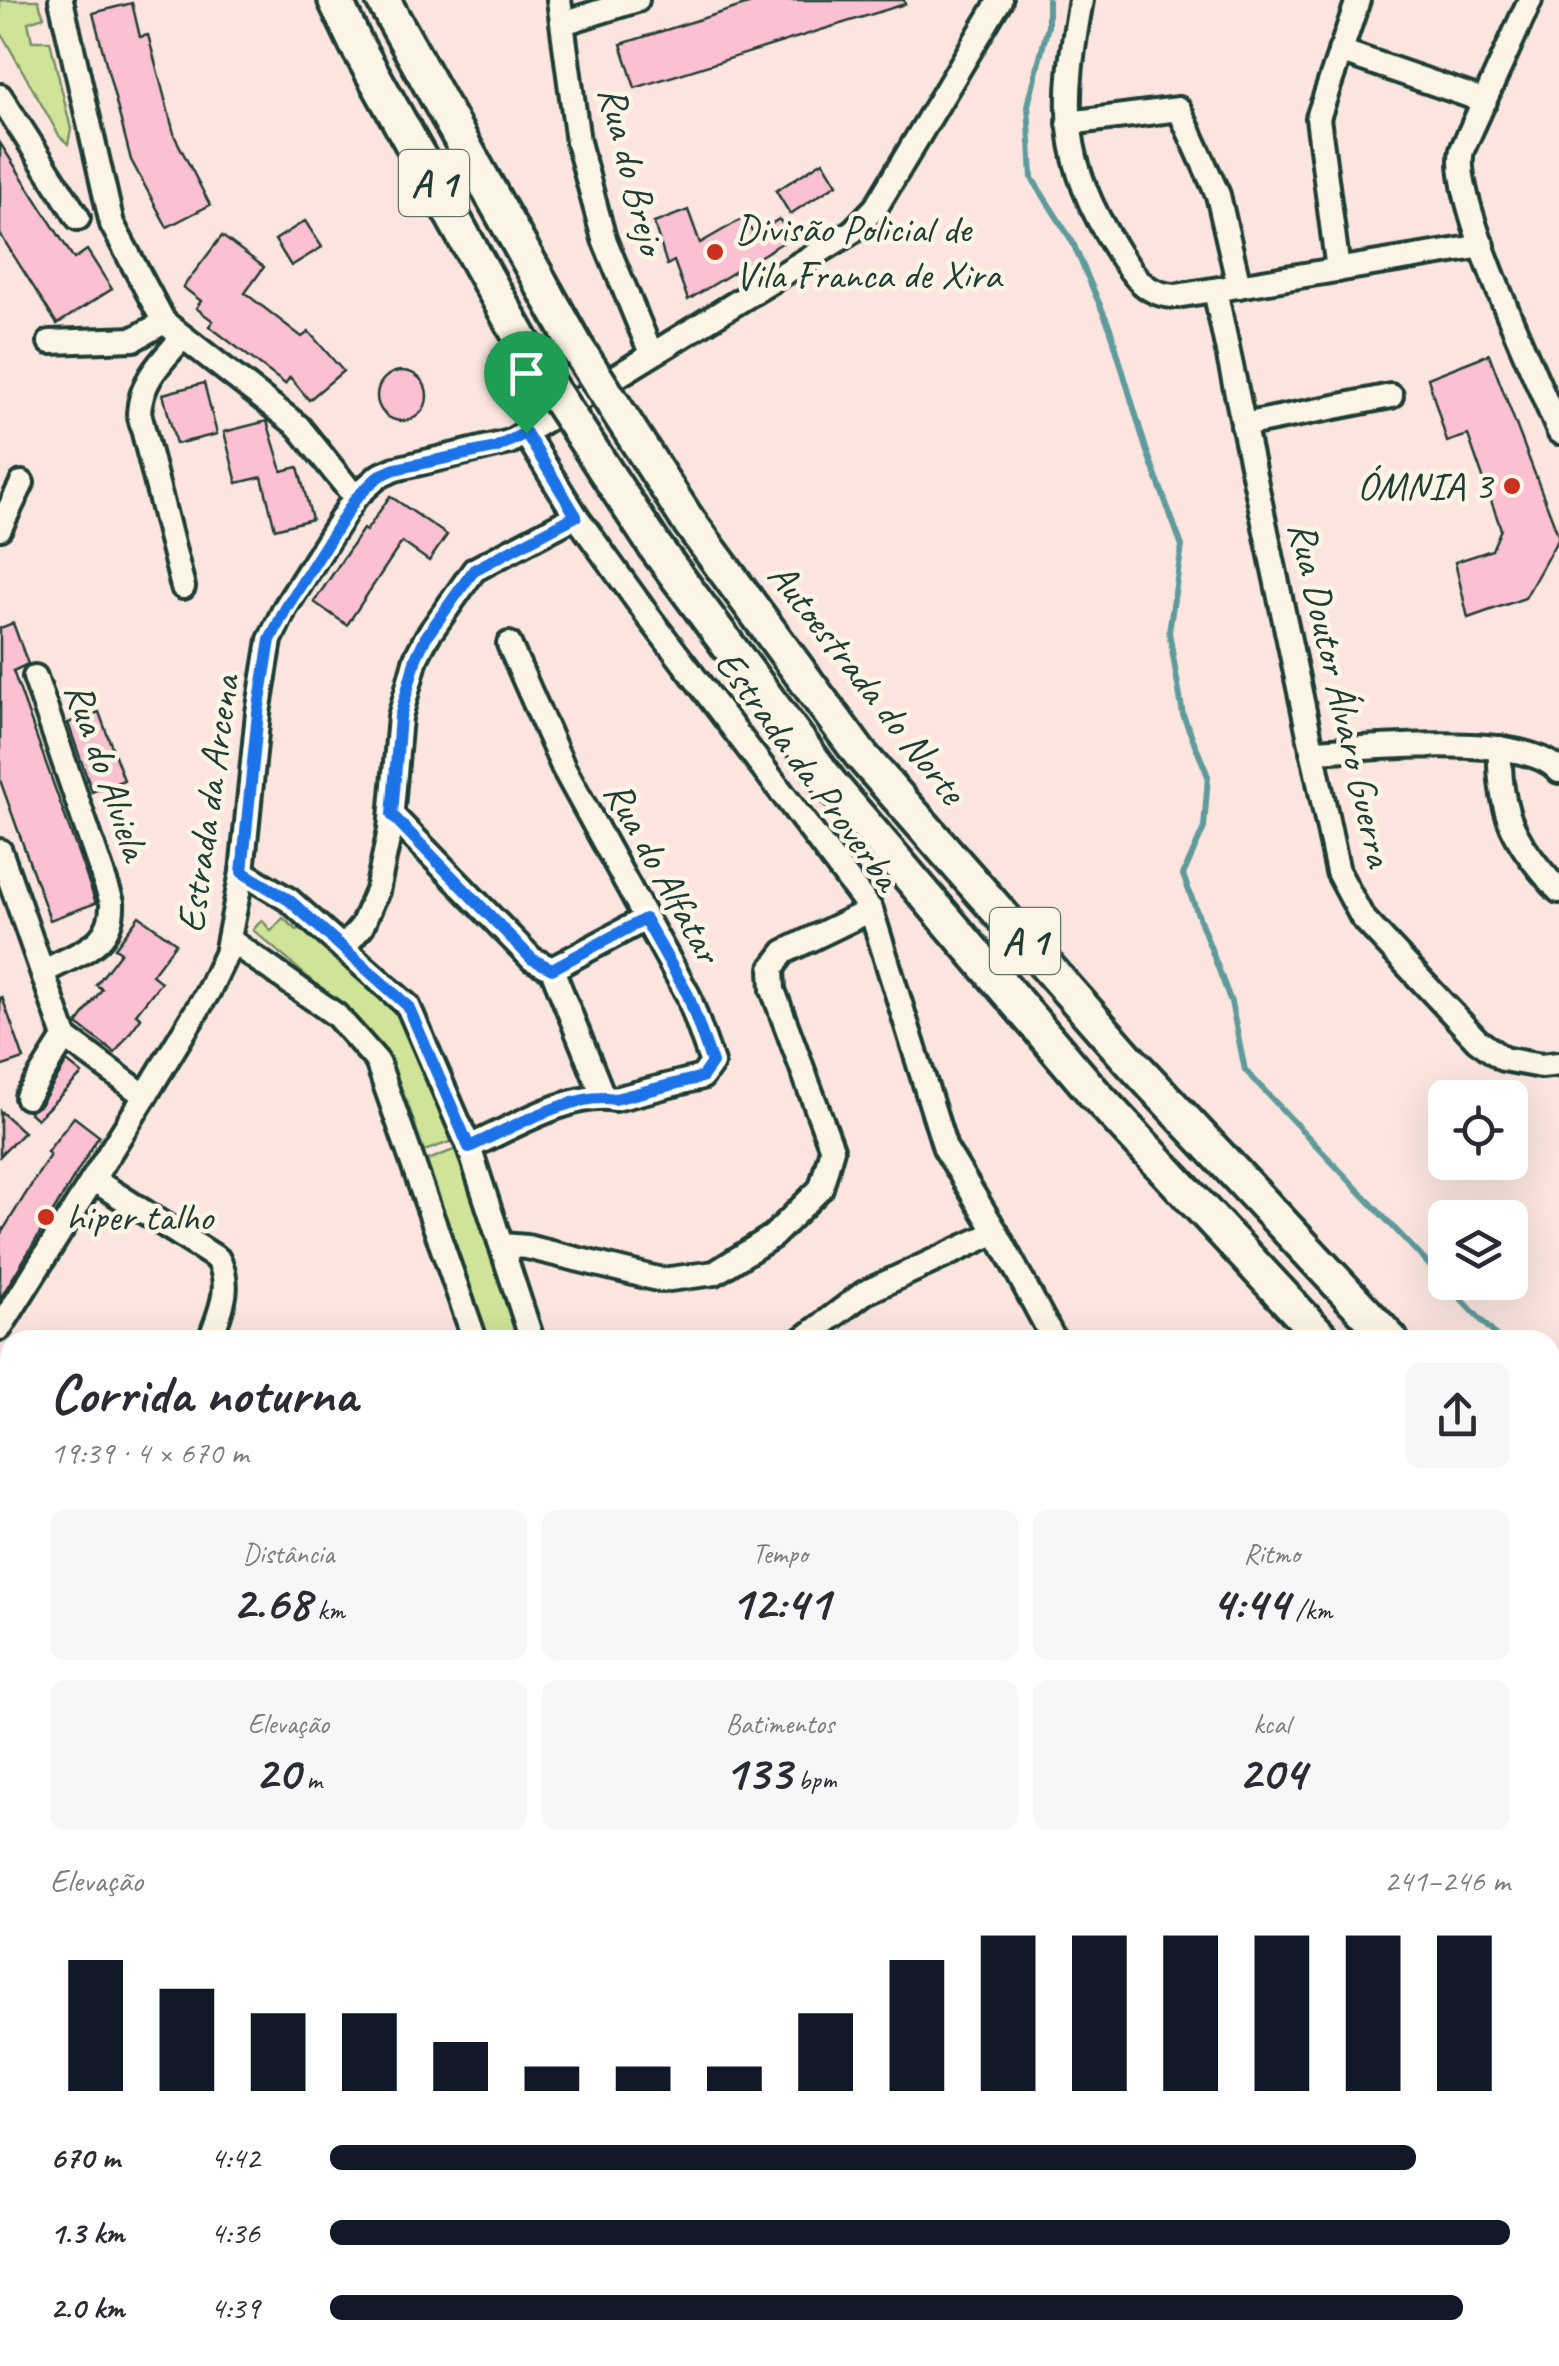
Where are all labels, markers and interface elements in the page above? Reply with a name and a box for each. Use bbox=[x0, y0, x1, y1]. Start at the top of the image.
street label: Rua do Brejo bbox=[587, 81, 678, 263]
road number: A 1 bbox=[399, 150, 469, 216]
place label: Divisão Policial de Vila Franca de Xira bbox=[735, 204, 1004, 300]
marker: Divisão Policial de Vila Franca de Xira bbox=[704, 241, 726, 263]
pin bbox=[484, 331, 569, 434]
icon: arrive bbox=[499, 346, 554, 401]
place label: ÓMNIA 3 bbox=[1357, 461, 1495, 511]
marker: ÓMNIA 3 bbox=[1501, 475, 1523, 497]
street label: Rua Doutor Álvaro Guerra bbox=[1277, 517, 1406, 874]
street label: Autoestrada do Norte bbox=[757, 552, 979, 816]
street label: Estrada da Proverba bbox=[704, 640, 914, 903]
street label: Estrada da Arcena bbox=[165, 669, 251, 936]
street label: Rua do Alviela bbox=[53, 676, 162, 870]
street label: Rua do Alfatar bbox=[593, 772, 735, 974]
road number: A 1 bbox=[990, 908, 1060, 974]
map controls bbox=[1428, 1080, 1528, 1300]
button: locate bbox=[1428, 1080, 1528, 1180]
place label: hiper talho bbox=[66, 1192, 215, 1242]
button: layers bbox=[1428, 1200, 1528, 1300]
marker: hiper talho bbox=[35, 1206, 57, 1228]
text: Corrida noturna bbox=[50, 1359, 357, 1429]
button: share bbox=[1405, 1363, 1510, 1468]
text: 19:39 · 4 × 670 m bbox=[50, 1432, 248, 1473]
text: Distância bbox=[242, 1536, 334, 1571]
text: Tempo bbox=[752, 1536, 808, 1571]
text: Ritmo bbox=[1243, 1536, 1300, 1571]
text: 2.68 bbox=[232, 1571, 310, 1634]
text: 12:41 bbox=[730, 1571, 830, 1634]
text: 4:44 bbox=[1211, 1571, 1289, 1634]
text: km bbox=[310, 1592, 345, 1627]
text: /km bbox=[1289, 1592, 1332, 1627]
text: Elevação bbox=[248, 1706, 329, 1741]
text: Batimentos bbox=[726, 1706, 834, 1741]
text: kcal bbox=[1253, 1706, 1290, 1741]
text: 20 bbox=[255, 1741, 300, 1804]
text: 133 bbox=[724, 1741, 791, 1804]
text: 204 bbox=[1238, 1741, 1305, 1804]
text: m bbox=[300, 1762, 322, 1797]
text: bpm bbox=[791, 1762, 836, 1797]
text: Elevação bbox=[50, 1860, 143, 1901]
text: 241–246 m bbox=[1384, 1860, 1510, 1901]
text: 670 m bbox=[50, 2137, 120, 2178]
text: 4:42 bbox=[210, 2137, 260, 2178]
text: 1.3 km bbox=[50, 2212, 124, 2253]
text: 4:36 bbox=[210, 2212, 260, 2253]
text: 2.0 km bbox=[50, 2287, 124, 2328]
text: 4:39 bbox=[210, 2287, 260, 2328]

